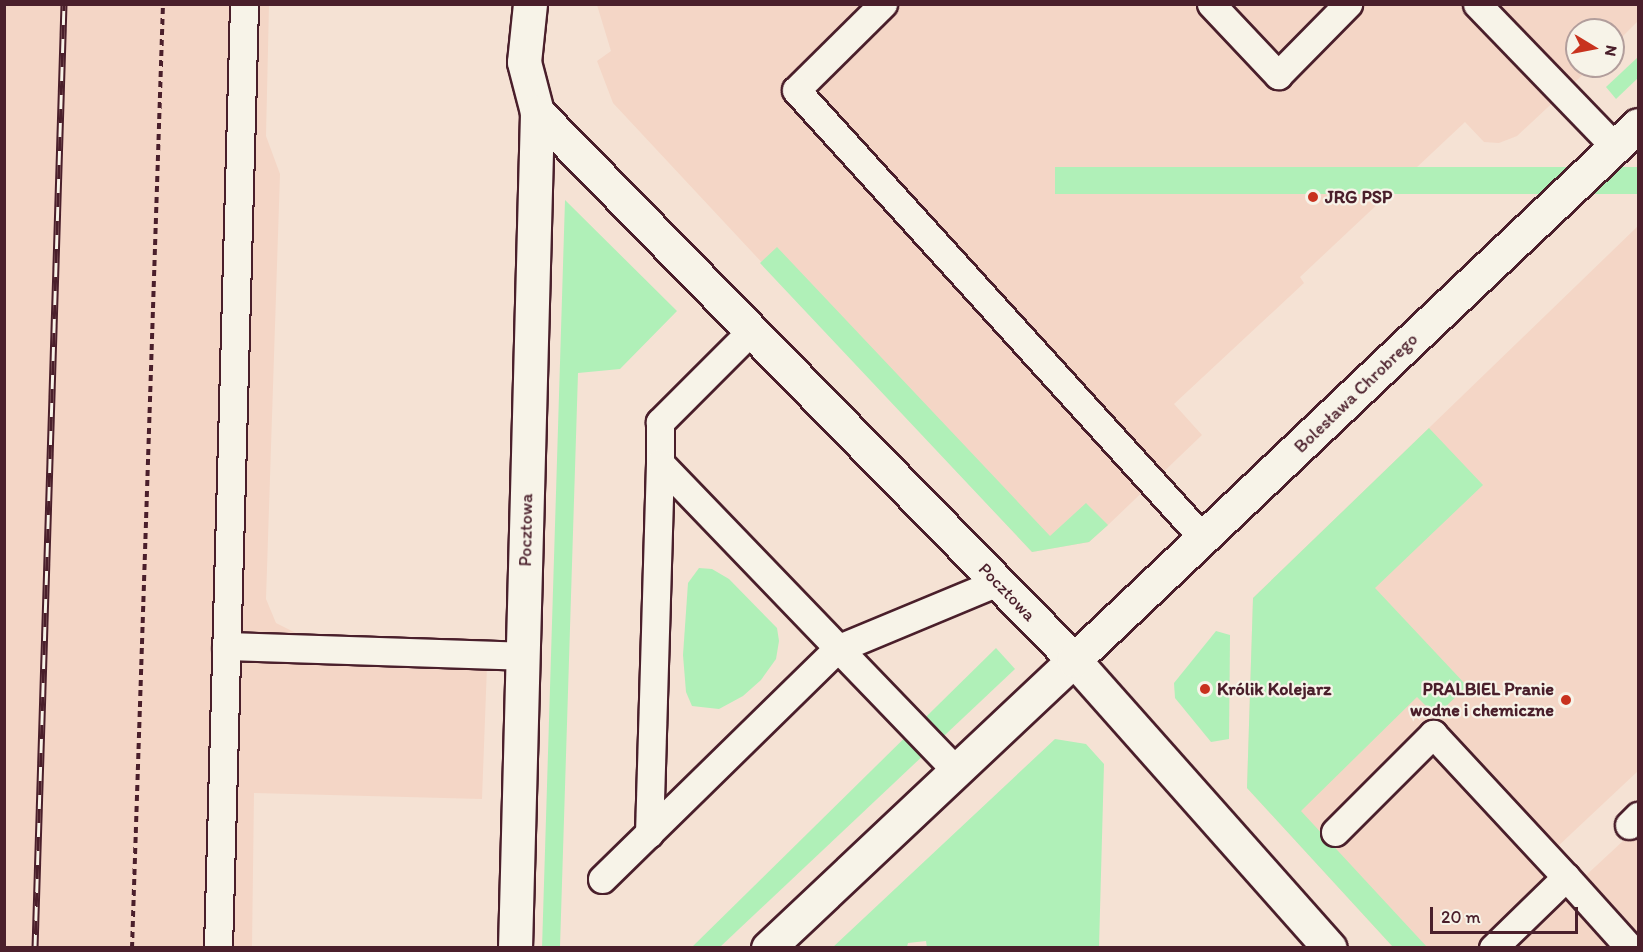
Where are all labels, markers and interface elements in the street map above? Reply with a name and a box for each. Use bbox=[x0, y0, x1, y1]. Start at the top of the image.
north arrow bbox=[1565, 18, 1625, 78]
text: N bbox=[1601, 44, 1622, 58]
place label: JRG PSP bbox=[1325, 186, 1392, 208]
marker: JRG PSP bbox=[1306, 190, 1320, 204]
street label: Bolesława Chrobrego bbox=[1290, 329, 1422, 457]
street label: Pocztowa bbox=[515, 493, 537, 567]
street label: Pocztowa bbox=[974, 558, 1040, 626]
place label: Królik Kolejarz bbox=[1217, 678, 1331, 700]
place label: PRALBIEL Pranie wodne i chemiczne bbox=[1410, 679, 1554, 722]
marker: Królik Kolejarz bbox=[1198, 682, 1212, 696]
marker: PRALBIEL Pranie wodne i chemiczne bbox=[1559, 693, 1573, 707]
scale bar bbox=[1433, 895, 1582, 933]
text: 20 m bbox=[1441, 906, 1481, 928]

